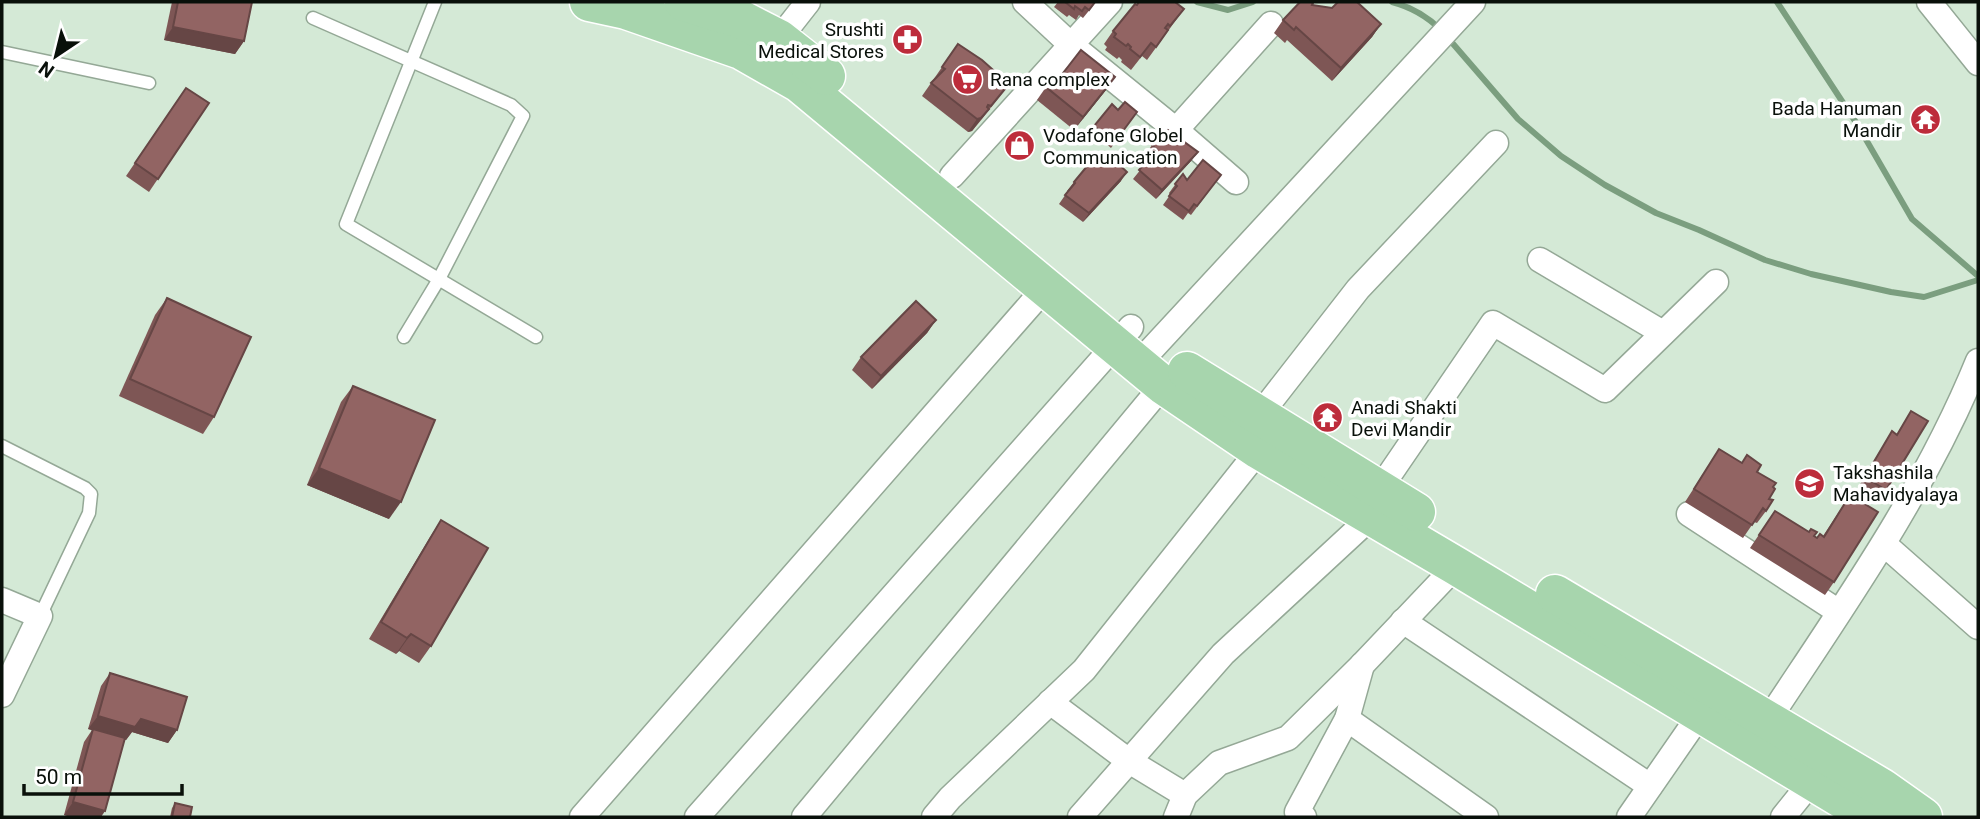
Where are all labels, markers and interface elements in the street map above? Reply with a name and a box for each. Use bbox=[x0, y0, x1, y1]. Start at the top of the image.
place label: Srushti Medical Stores bbox=[758, 18, 884, 63]
north arrow bbox=[21, 21, 91, 91]
pharmacy icon: Srushti Medical Stores bbox=[890, 23, 924, 57]
text: N bbox=[34, 56, 59, 83]
supermarket icon: Rana complex bbox=[950, 62, 984, 96]
place label: Rana complex bbox=[990, 68, 1110, 91]
place label: Bada Hanuman Mandir bbox=[1772, 97, 1903, 142]
temple icon: Bada Hanuman Mandir bbox=[1908, 102, 1942, 136]
place label: Vodafone Globel Communication bbox=[1043, 124, 1183, 169]
shop icon: Vodafone Globel Communication bbox=[1003, 129, 1037, 163]
place label: Anadi Shakti Devi Mandir bbox=[1351, 396, 1457, 441]
temple icon: Anadi Shakti Devi Mandir bbox=[1311, 401, 1345, 435]
place label: Takshashila Mahavidyalaya bbox=[1833, 461, 1958, 506]
school or university icon: Takshashila Mahavidyalaya bbox=[1793, 466, 1827, 500]
scale bar bbox=[24, 752, 182, 796]
text: 50 m bbox=[35, 765, 82, 789]

